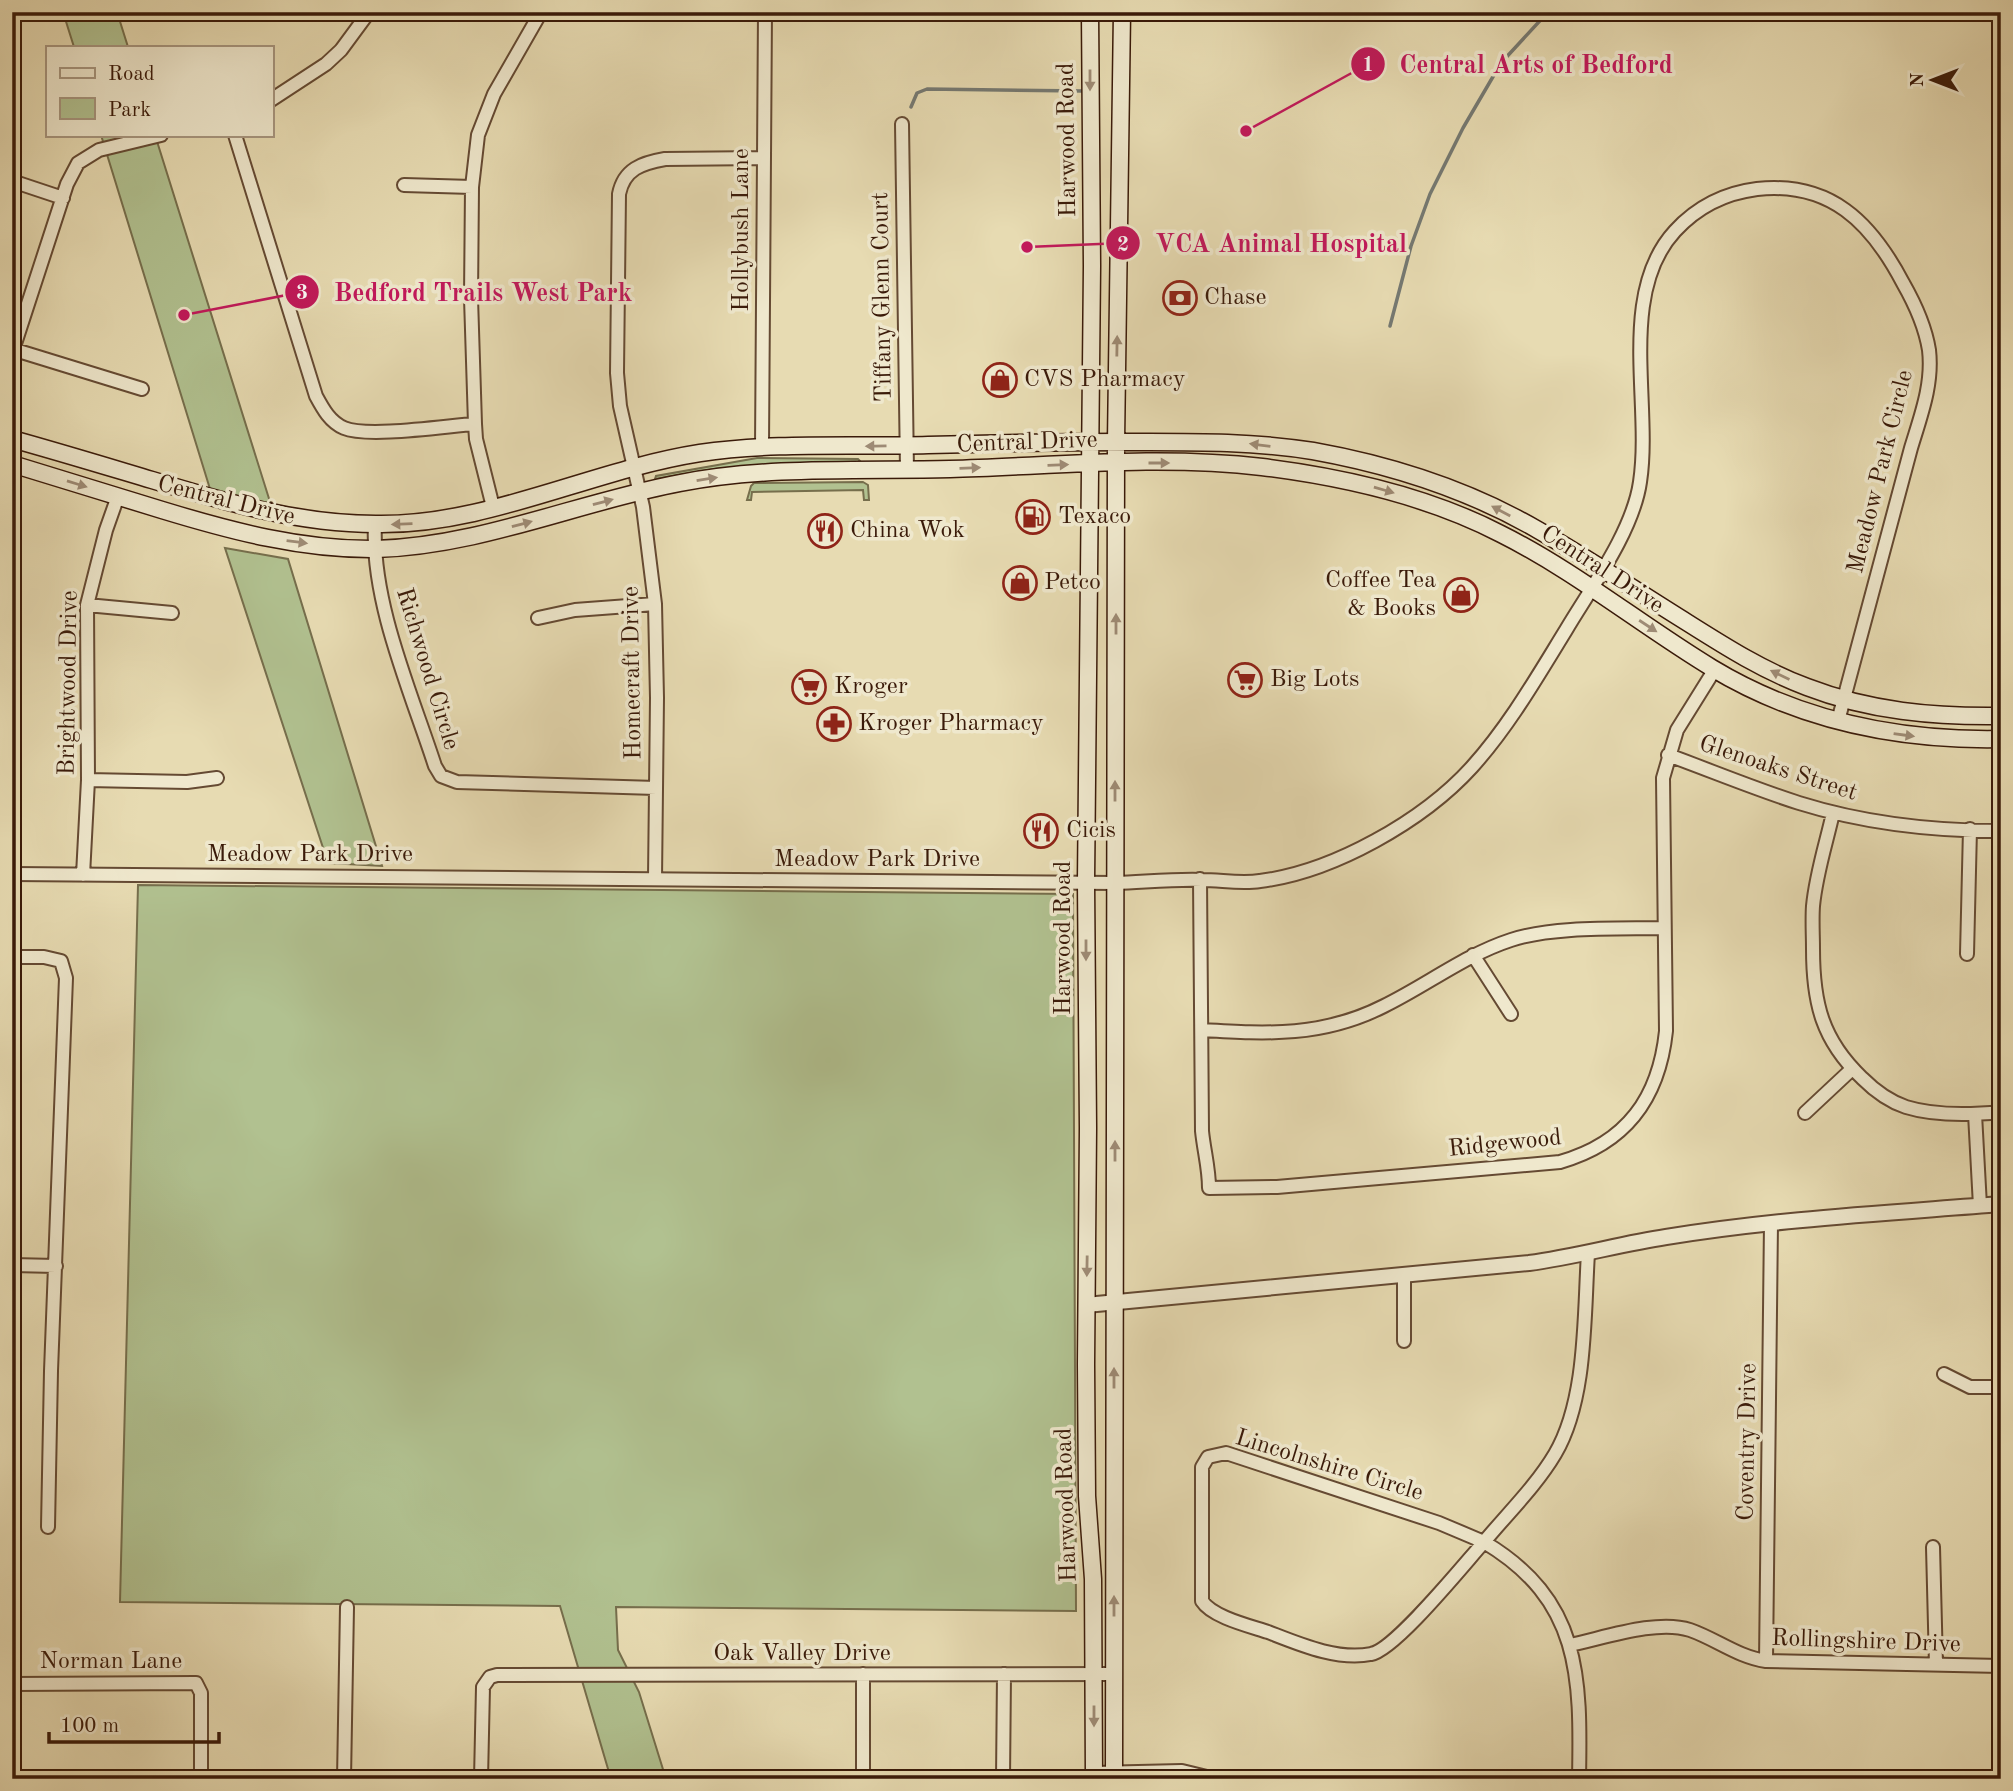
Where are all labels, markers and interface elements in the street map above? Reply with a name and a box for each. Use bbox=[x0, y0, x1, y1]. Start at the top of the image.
callout: Central Arts of Bedford bbox=[1350, 40, 1687, 87]
legend bbox=[46, 46, 273, 136]
north arrow bbox=[1898, 46, 1968, 116]
text: Central Arts of Bedford bbox=[1399, 53, 1673, 79]
text: 1 bbox=[1362, 55, 1374, 76]
street label: Harwood Road bbox=[1055, 62, 1081, 218]
text: Road bbox=[108, 64, 155, 85]
one-way arrow bbox=[1084, 70, 1096, 92]
text: N bbox=[1909, 72, 1928, 87]
text: Park bbox=[108, 100, 151, 121]
street label: Hollybush Lane bbox=[730, 148, 754, 312]
street label: Tiffany Glenn Court bbox=[869, 192, 897, 402]
callout: VCA Animal Hospital bbox=[1106, 220, 1421, 267]
text: VCA Animal Hospital bbox=[1155, 232, 1407, 258]
text: 2 bbox=[1117, 235, 1129, 256]
callout: Bedford Trails West Park bbox=[285, 268, 647, 315]
bank icon: Chase bbox=[1161, 279, 1199, 317]
text: Bedford Trails West Park bbox=[334, 281, 633, 307]
text: 3 bbox=[296, 283, 308, 304]
place label: Chase bbox=[1204, 286, 1266, 310]
one-way arrow bbox=[1112, 334, 1123, 356]
shop icon: CVS Pharmacy bbox=[981, 361, 1019, 399]
place label: CVS Pharmacy bbox=[1024, 368, 1186, 392]
street label: Meadow Park Circle bbox=[1844, 368, 1918, 576]
street label: Central Drive bbox=[956, 429, 1098, 457]
one-way arrow bbox=[1249, 439, 1271, 450]
one-way arrow bbox=[865, 440, 887, 452]
one-way arrow bbox=[1148, 457, 1170, 469]
one-way arrow bbox=[1048, 459, 1070, 470]
one-way arrow bbox=[959, 462, 981, 474]
street label: Central Drive bbox=[155, 472, 297, 530]
one-way arrow bbox=[696, 473, 718, 484]
one-way arrow bbox=[67, 479, 88, 490]
one-way arrow bbox=[1374, 485, 1395, 495]
one-way arrow bbox=[593, 497, 614, 507]
fuel station icon: Texaco bbox=[1014, 498, 1052, 536]
place label: Texaco bbox=[1058, 505, 1131, 529]
one-way arrow bbox=[1492, 505, 1511, 517]
restaurant icon: China Wok bbox=[806, 512, 844, 550]
one-way arrow bbox=[391, 518, 413, 529]
one-way arrow bbox=[511, 518, 533, 529]
place label: China Wok bbox=[850, 519, 965, 543]
street label: Central Drive bbox=[1536, 522, 1668, 618]
one-way arrow bbox=[286, 537, 308, 548]
shop icon: Petco bbox=[1001, 564, 1039, 602]
place label: Coffee Tea & Books bbox=[1325, 569, 1436, 621]
place label: Petco bbox=[1044, 571, 1101, 595]
shop icon: Coffee Tea & Books bbox=[1442, 576, 1480, 614]
street label: Richwood Circle bbox=[391, 585, 463, 753]
street label: Homecraft Drive bbox=[619, 586, 647, 760]
street label: Brightwood Drive bbox=[55, 590, 83, 776]
one-way arrow bbox=[1110, 612, 1122, 634]
one-way arrow bbox=[1638, 619, 1657, 632]
supermarket icon: Big Lots bbox=[1226, 661, 1264, 699]
supermarket icon: Kroger bbox=[790, 668, 828, 706]
place label: Big Lots bbox=[1270, 668, 1360, 692]
one-way arrow bbox=[1770, 669, 1790, 681]
place label: Kroger bbox=[834, 675, 908, 699]
pharmacy icon: Kroger Pharmacy bbox=[815, 705, 853, 743]
place label: Kroger Pharmacy bbox=[858, 712, 1044, 736]
one-way arrow bbox=[1893, 729, 1915, 740]
street label: Glenoaks Street bbox=[1696, 732, 1860, 806]
one-way arrow bbox=[1109, 780, 1121, 802]
restaurant icon: Cicis bbox=[1022, 812, 1060, 850]
place label: Cicis bbox=[1066, 819, 1116, 843]
street label: Meadow Park Drive bbox=[207, 843, 413, 867]
street label: Meadow Park Drive bbox=[774, 848, 980, 872]
street label: Harwood Road bbox=[1052, 861, 1076, 1015]
one-way arrow bbox=[1080, 940, 1092, 962]
street label: Ridgewood bbox=[1447, 1126, 1563, 1162]
one-way arrow bbox=[1109, 1139, 1121, 1161]
one-way arrow bbox=[1081, 1255, 1092, 1277]
street label: Coventry Drive bbox=[1735, 1363, 1761, 1521]
one-way arrow bbox=[1108, 1367, 1120, 1389]
street label: Lincolnshire Circle bbox=[1232, 1426, 1426, 1506]
street label: Harwood Road bbox=[1052, 1427, 1082, 1583]
one-way arrow bbox=[1108, 1594, 1120, 1616]
street label: Rollingshire Drive bbox=[1771, 1627, 1961, 1657]
street label: Oak Valley Drive bbox=[713, 1642, 891, 1666]
street label: Norman Lane bbox=[40, 1650, 182, 1674]
scale bar bbox=[49, 1700, 219, 1744]
one-way arrow bbox=[1088, 1705, 1100, 1727]
text: 100 m bbox=[60, 1716, 119, 1737]

